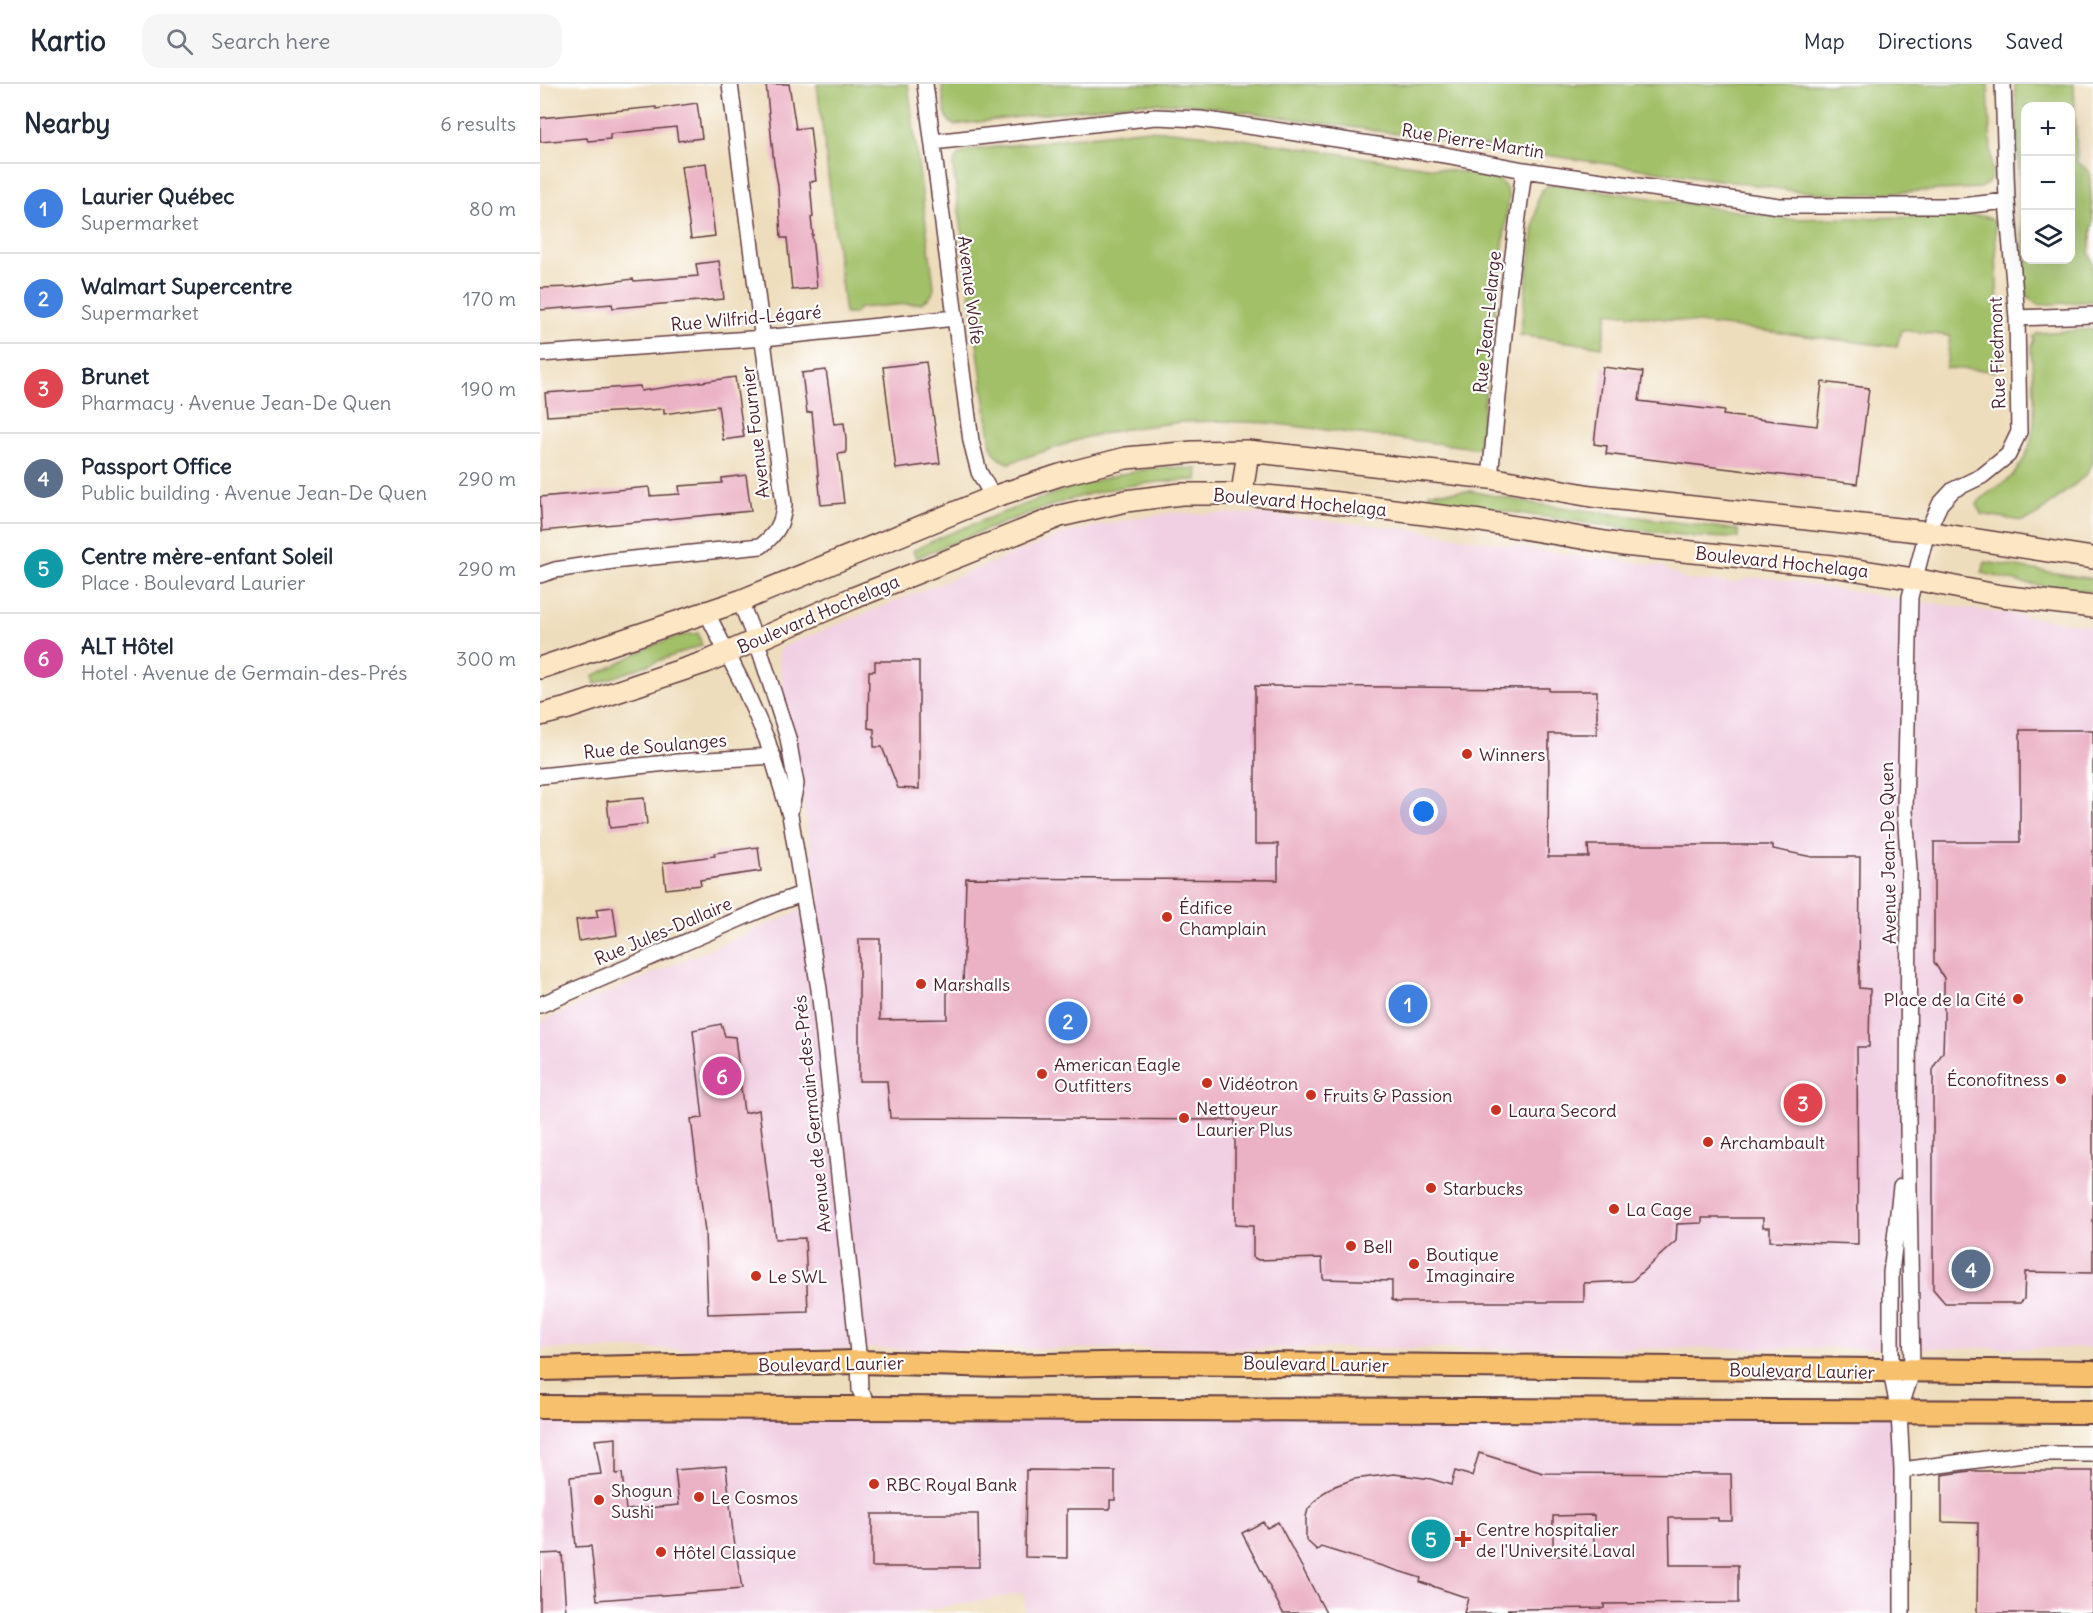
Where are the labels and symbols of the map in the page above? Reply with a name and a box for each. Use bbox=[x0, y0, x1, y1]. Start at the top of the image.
street label: Rue Pierre-Martin bbox=[1400, 118, 1546, 164]
street label: Avenue Wolfe bbox=[953, 234, 989, 346]
street label: Rue Jean-Lelarge bbox=[1468, 250, 1506, 394]
street label: Rue Fiedmont bbox=[1984, 296, 2010, 410]
street label: Rue Wilfrid-Légaré bbox=[670, 300, 822, 336]
street label: Avenue Fournier bbox=[735, 364, 775, 500]
street label: Boulevard Hochelaga bbox=[1212, 483, 1388, 521]
street label: Boulevard Hochelaga bbox=[1694, 541, 1870, 583]
street label: Boulevard Hochelaga bbox=[733, 569, 903, 659]
street label: Rue de Soulanges bbox=[583, 728, 727, 764]
place label: Winners bbox=[1479, 743, 1545, 766]
marker: Winners bbox=[1460, 747, 1474, 761]
street label: Avenue Jean-De Quen bbox=[1875, 762, 1901, 944]
your location bbox=[1409, 797, 1438, 826]
street label: Rue Jules-Dallaire bbox=[591, 892, 735, 970]
place label: Édifice Champlain bbox=[1179, 896, 1266, 940]
marker: Édifice Champlain bbox=[1160, 910, 1174, 924]
place label: Marshalls bbox=[933, 973, 1010, 996]
marker: Marshalls bbox=[914, 977, 928, 991]
pin: 1 bbox=[1388, 982, 1428, 1026]
place label: Place de la Cité bbox=[1884, 988, 2006, 1011]
marker: Place de la Cité bbox=[2011, 992, 2025, 1006]
street label: Avenue de Germain-des-Prés bbox=[788, 994, 836, 1234]
pin: 2 bbox=[1048, 998, 1088, 1044]
place label: American Eagle Outfitters bbox=[1054, 1053, 1181, 1097]
pin: 6 bbox=[702, 1054, 741, 1098]
marker: American Eagle Outfitters bbox=[1035, 1067, 1049, 1081]
place label: Éconofitness bbox=[1947, 1068, 2049, 1091]
place label: Vidéotron bbox=[1219, 1072, 1298, 1095]
marker: Éconofitness bbox=[2054, 1072, 2068, 1086]
marker: Vidéotron bbox=[1200, 1076, 1214, 1090]
pin: 3 bbox=[1784, 1080, 1822, 1126]
place label: Fruits & Passion bbox=[1323, 1084, 1453, 1107]
marker: Fruits & Passion bbox=[1304, 1088, 1318, 1102]
place label: Nettoyeur Laurier Plus bbox=[1196, 1097, 1293, 1141]
place label: Laura Secord bbox=[1508, 1099, 1617, 1122]
marker: Laura Secord bbox=[1489, 1103, 1503, 1117]
marker: Nettoyeur Laurier Plus bbox=[1177, 1111, 1191, 1125]
place label: Archambault bbox=[1720, 1131, 1825, 1154]
marker: Archambault bbox=[1701, 1135, 1715, 1149]
place label: Starbucks bbox=[1443, 1177, 1523, 1200]
marker: Starbucks bbox=[1424, 1181, 1438, 1195]
place label: La Cage bbox=[1626, 1198, 1692, 1221]
marker: La Cage bbox=[1607, 1202, 1621, 1216]
place label: Bell bbox=[1363, 1235, 1393, 1258]
marker: Bell bbox=[1344, 1239, 1358, 1253]
place label: Boutique Imaginaire bbox=[1426, 1243, 1515, 1287]
pin: 4 bbox=[1952, 1246, 1990, 1292]
marker: Boutique Imaginaire bbox=[1407, 1257, 1421, 1271]
place label: Le SWL bbox=[768, 1265, 828, 1288]
marker: Le SWL bbox=[749, 1269, 763, 1283]
street label: Boulevard Laurier bbox=[758, 1351, 905, 1377]
street label: Boulevard Laurier bbox=[1243, 1351, 1390, 1377]
street label: Boulevard Laurier bbox=[1729, 1358, 1876, 1384]
place label: RBC Royal Bank bbox=[886, 1473, 1017, 1496]
marker: RBC Royal Bank bbox=[867, 1477, 881, 1491]
place label: Shogun Sushi bbox=[611, 1479, 673, 1523]
place label: Le Cosmos bbox=[711, 1486, 798, 1509]
marker: Le Cosmos bbox=[692, 1490, 706, 1504]
marker: Shogun Sushi bbox=[592, 1493, 606, 1507]
pin: 5 bbox=[1412, 1516, 1450, 1562]
place label: Centre hospitalier de l'Université Laval bbox=[1476, 1518, 1635, 1562]
marker: Centre hospitalier de l'Université Laval bbox=[1454, 1530, 1472, 1548]
place label: Hôtel Classique bbox=[673, 1541, 796, 1564]
marker: Hôtel Classique bbox=[654, 1545, 668, 1559]

